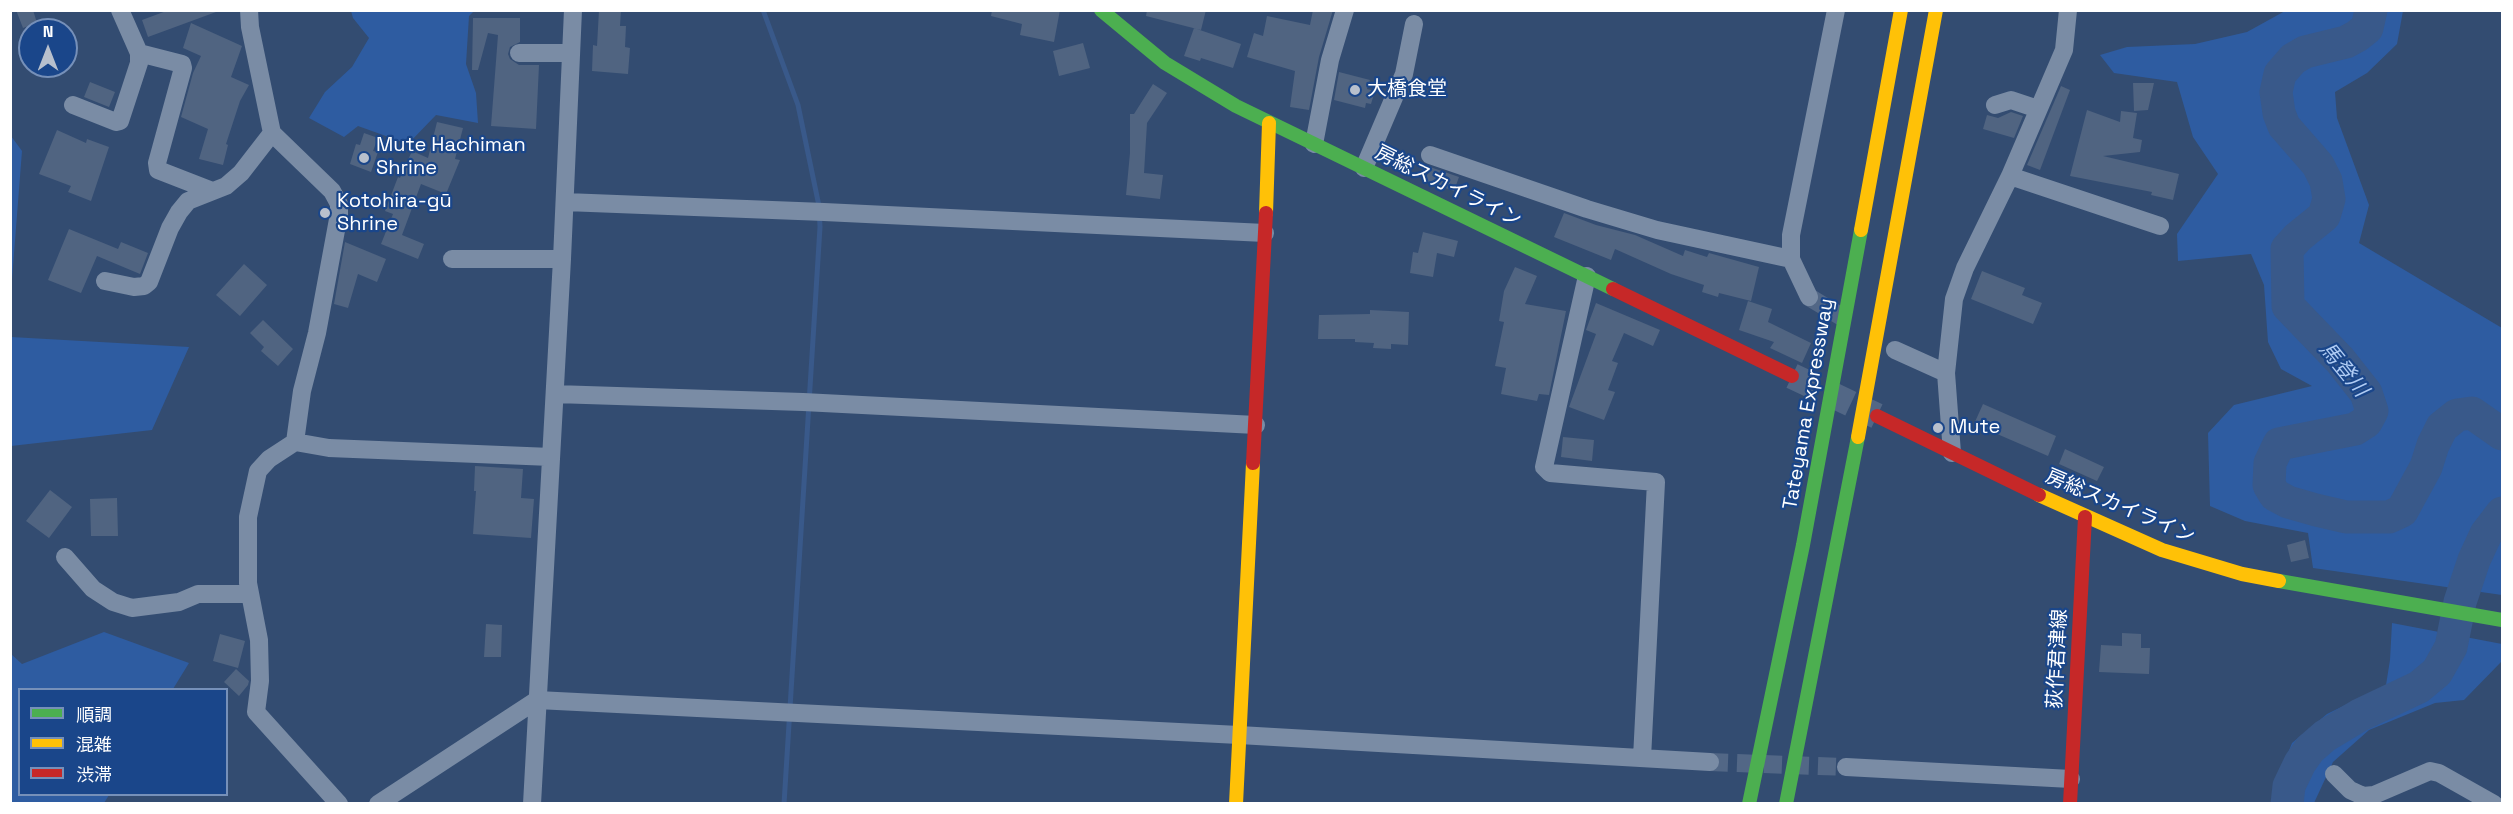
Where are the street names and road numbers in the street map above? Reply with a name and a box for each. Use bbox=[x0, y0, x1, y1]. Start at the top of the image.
street label: 房総スカイライン bbox=[1371, 141, 1525, 233]
street label: Tateyama Expressway bbox=[1779, 296, 1839, 512]
street label: 房総スカイライン bbox=[2042, 465, 2198, 549]
street label: 荻作君津線 bbox=[2043, 608, 2073, 710]

